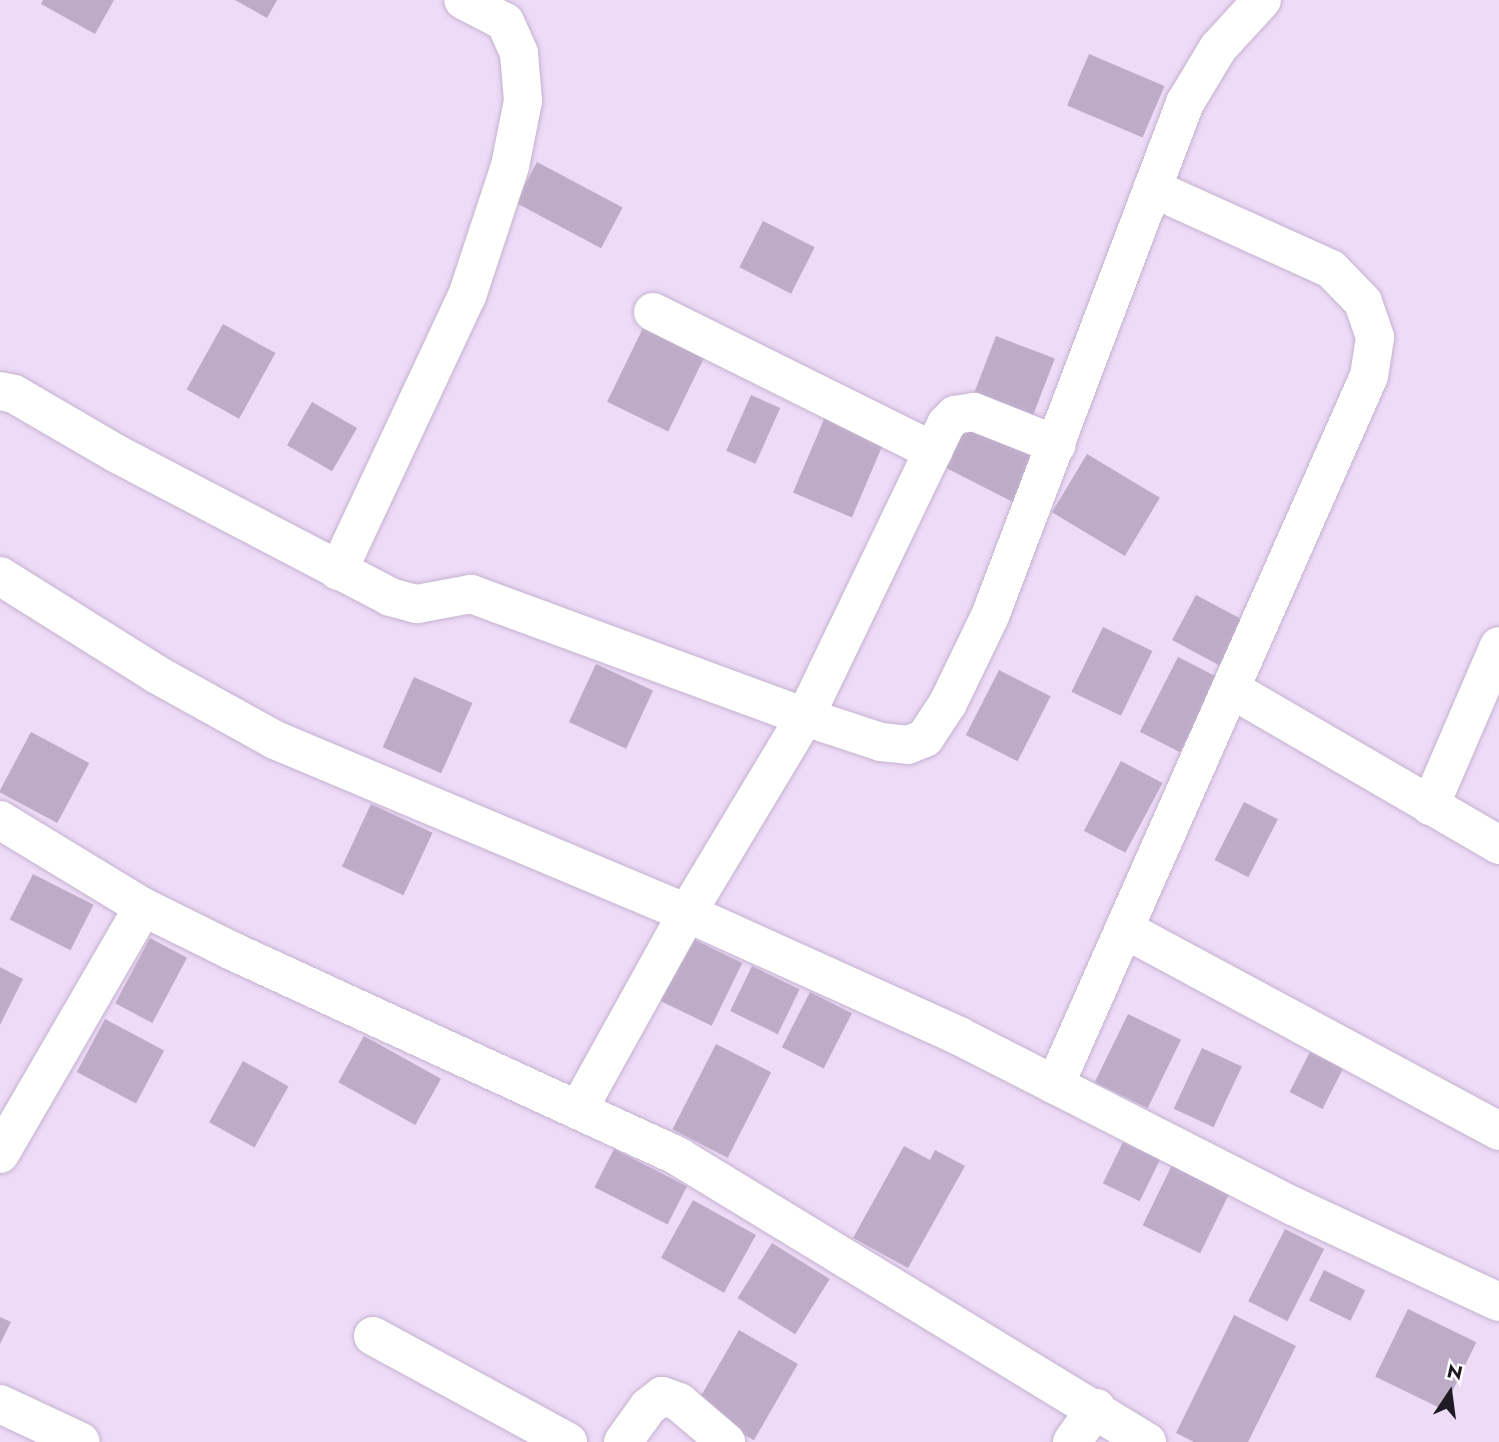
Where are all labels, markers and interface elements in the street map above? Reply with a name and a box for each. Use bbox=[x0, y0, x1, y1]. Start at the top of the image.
text: N bbox=[1444, 1357, 1465, 1387]
north arrow bbox=[1415, 1358, 1485, 1428]

